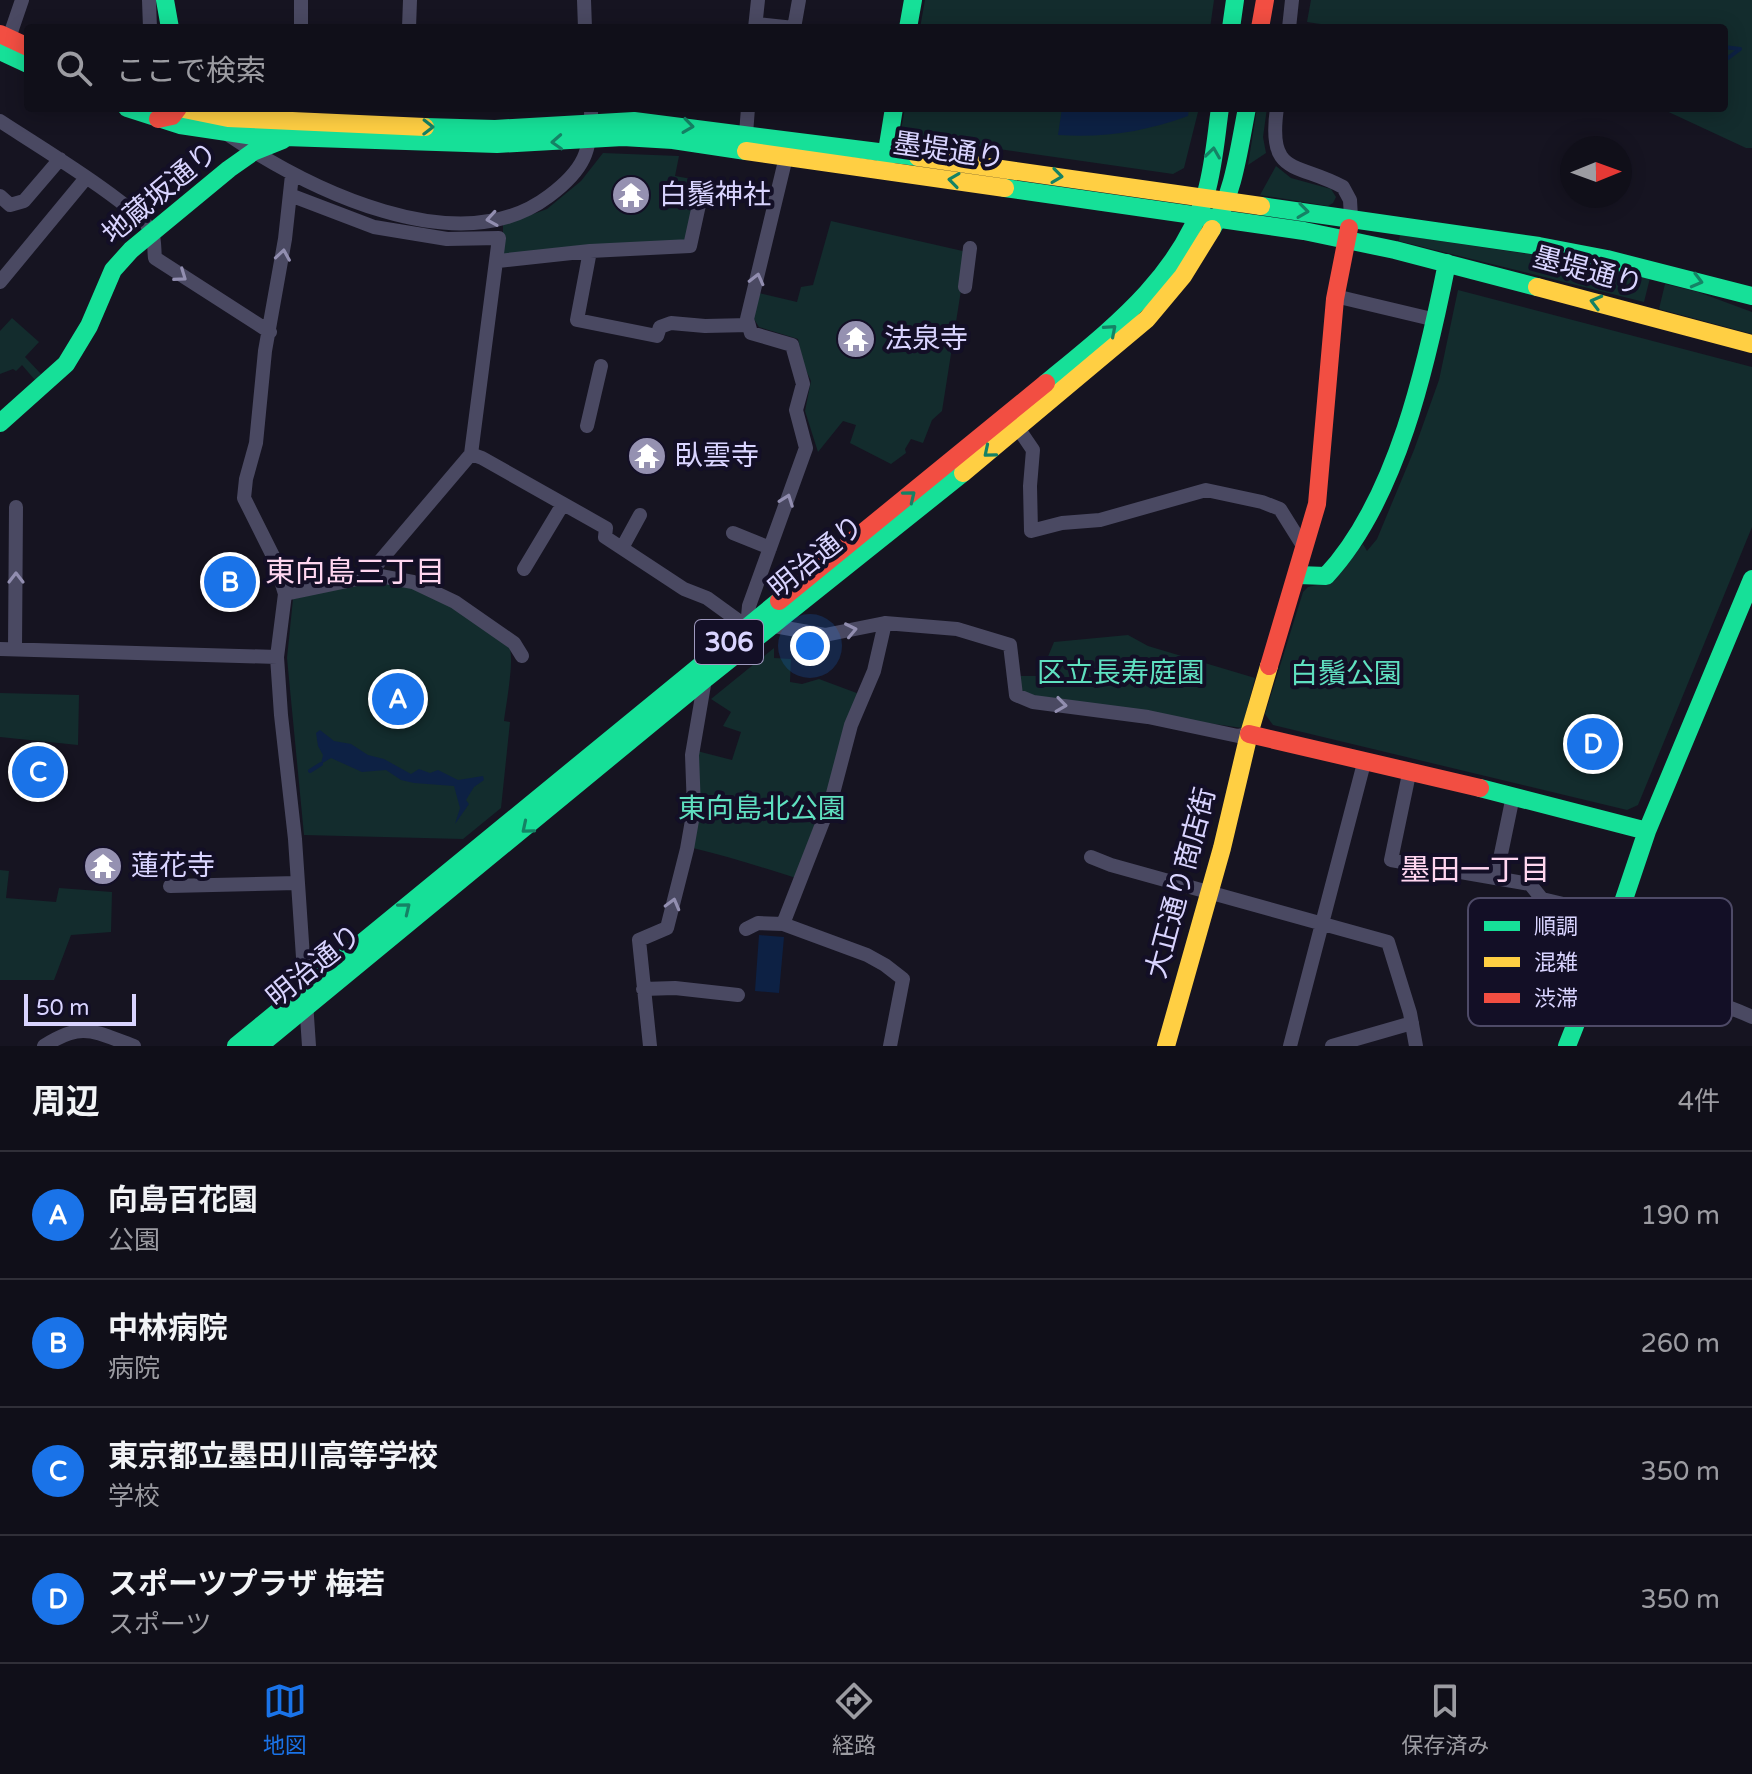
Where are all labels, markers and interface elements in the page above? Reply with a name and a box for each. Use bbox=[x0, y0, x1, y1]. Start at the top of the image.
search box bbox=[24, 24, 1728, 112]
icon: search bbox=[52, 46, 96, 90]
text: ここで検索 bbox=[116, 53, 266, 90]
one-way arrow bbox=[681, 117, 695, 134]
one-way arrow bbox=[422, 118, 435, 136]
street label: 墨堤通り bbox=[891, 126, 1007, 176]
one-way arrow bbox=[550, 133, 563, 150]
street label: 地蔵坂通り bbox=[95, 135, 225, 251]
north arrow bbox=[1560, 136, 1632, 208]
one-way arrow bbox=[1204, 146, 1221, 160]
one-way arrow bbox=[1050, 167, 1064, 184]
one-way arrow bbox=[947, 172, 960, 189]
temple icon: 白鬚神社 bbox=[610, 174, 652, 216]
place label: 白鬚神社 bbox=[659, 178, 771, 212]
one-way arrow bbox=[1296, 202, 1310, 219]
one-way arrow bbox=[486, 210, 499, 227]
street label: 墨堤通り bbox=[1530, 240, 1646, 302]
one-way arrow bbox=[273, 248, 290, 262]
one-way arrow bbox=[172, 266, 186, 281]
one-way arrow bbox=[748, 272, 765, 286]
one-way arrow bbox=[1689, 272, 1703, 288]
one-way arrow bbox=[1589, 294, 1603, 311]
temple icon: 法泉寺 bbox=[835, 318, 877, 360]
place label: 法泉寺 bbox=[884, 322, 968, 356]
one-way arrow bbox=[1101, 326, 1116, 340]
temple icon: 臥雲寺 bbox=[626, 435, 668, 477]
place label: 臥雲寺 bbox=[675, 439, 759, 473]
one-way arrow bbox=[984, 442, 999, 457]
one-way arrow bbox=[901, 491, 916, 505]
one-way arrow bbox=[777, 494, 794, 508]
street label: 明治通り bbox=[762, 509, 870, 605]
pin: B bbox=[204, 552, 256, 612]
district label: 東向島三丁目 bbox=[265, 554, 445, 591]
one-way arrow bbox=[7, 571, 25, 584]
road number: 306 bbox=[695, 620, 763, 664]
one-way arrow bbox=[843, 622, 857, 639]
your location bbox=[790, 626, 830, 666]
park label: 区立長寿庭園 bbox=[1037, 656, 1205, 690]
park label: 白鬚公園 bbox=[1290, 657, 1402, 691]
pin: A bbox=[372, 669, 424, 729]
one-way arrow bbox=[1055, 697, 1068, 714]
pin: D bbox=[1567, 714, 1619, 774]
pin: C bbox=[12, 742, 64, 802]
street label: 大正通り商店街 bbox=[1139, 784, 1223, 982]
park label: 東向島北公園 bbox=[678, 792, 846, 826]
one-way arrow bbox=[522, 818, 536, 833]
temple icon: 蓮花寺 bbox=[82, 845, 124, 887]
place label: 蓮花寺 bbox=[131, 849, 215, 883]
district label: 墨田一丁目 bbox=[1400, 852, 1550, 889]
one-way arrow bbox=[663, 897, 680, 911]
legend bbox=[1468, 898, 1732, 1026]
one-way arrow bbox=[396, 903, 410, 918]
text: 順調 bbox=[1534, 914, 1578, 940]
street label: 明治通り bbox=[260, 918, 368, 1014]
text: 混雑 bbox=[1534, 950, 1578, 976]
text: 渋滞 bbox=[1534, 986, 1578, 1012]
scale bar bbox=[24, 990, 136, 1026]
text: 50 m bbox=[36, 995, 90, 1021]
text: 周辺 bbox=[32, 1082, 100, 1123]
text: 4件 bbox=[1678, 1086, 1720, 1117]
text: 向島百花園 bbox=[108, 1182, 258, 1219]
text: A bbox=[48, 1200, 68, 1231]
text: 190 m bbox=[1640, 1200, 1720, 1231]
text: 公園 bbox=[108, 1225, 160, 1256]
text: 中林病院 bbox=[108, 1310, 228, 1347]
text: B bbox=[49, 1328, 67, 1359]
text: 260 m bbox=[1640, 1328, 1720, 1359]
text: 病院 bbox=[108, 1353, 160, 1384]
text: 東京都立墨田川高等学校 bbox=[108, 1438, 438, 1475]
text: C bbox=[49, 1456, 67, 1487]
text: 350 m bbox=[1640, 1456, 1720, 1487]
text: 学校 bbox=[108, 1481, 160, 1512]
text: スポーツプラザ 梅若 bbox=[108, 1566, 385, 1603]
text: D bbox=[48, 1584, 68, 1615]
text: 350 m bbox=[1640, 1584, 1720, 1615]
text: スポーツ bbox=[108, 1609, 211, 1640]
tab: 地図 bbox=[263, 1679, 307, 1759]
tab: 経路 bbox=[832, 1679, 876, 1759]
tab: 保存済み bbox=[1401, 1679, 1489, 1759]

